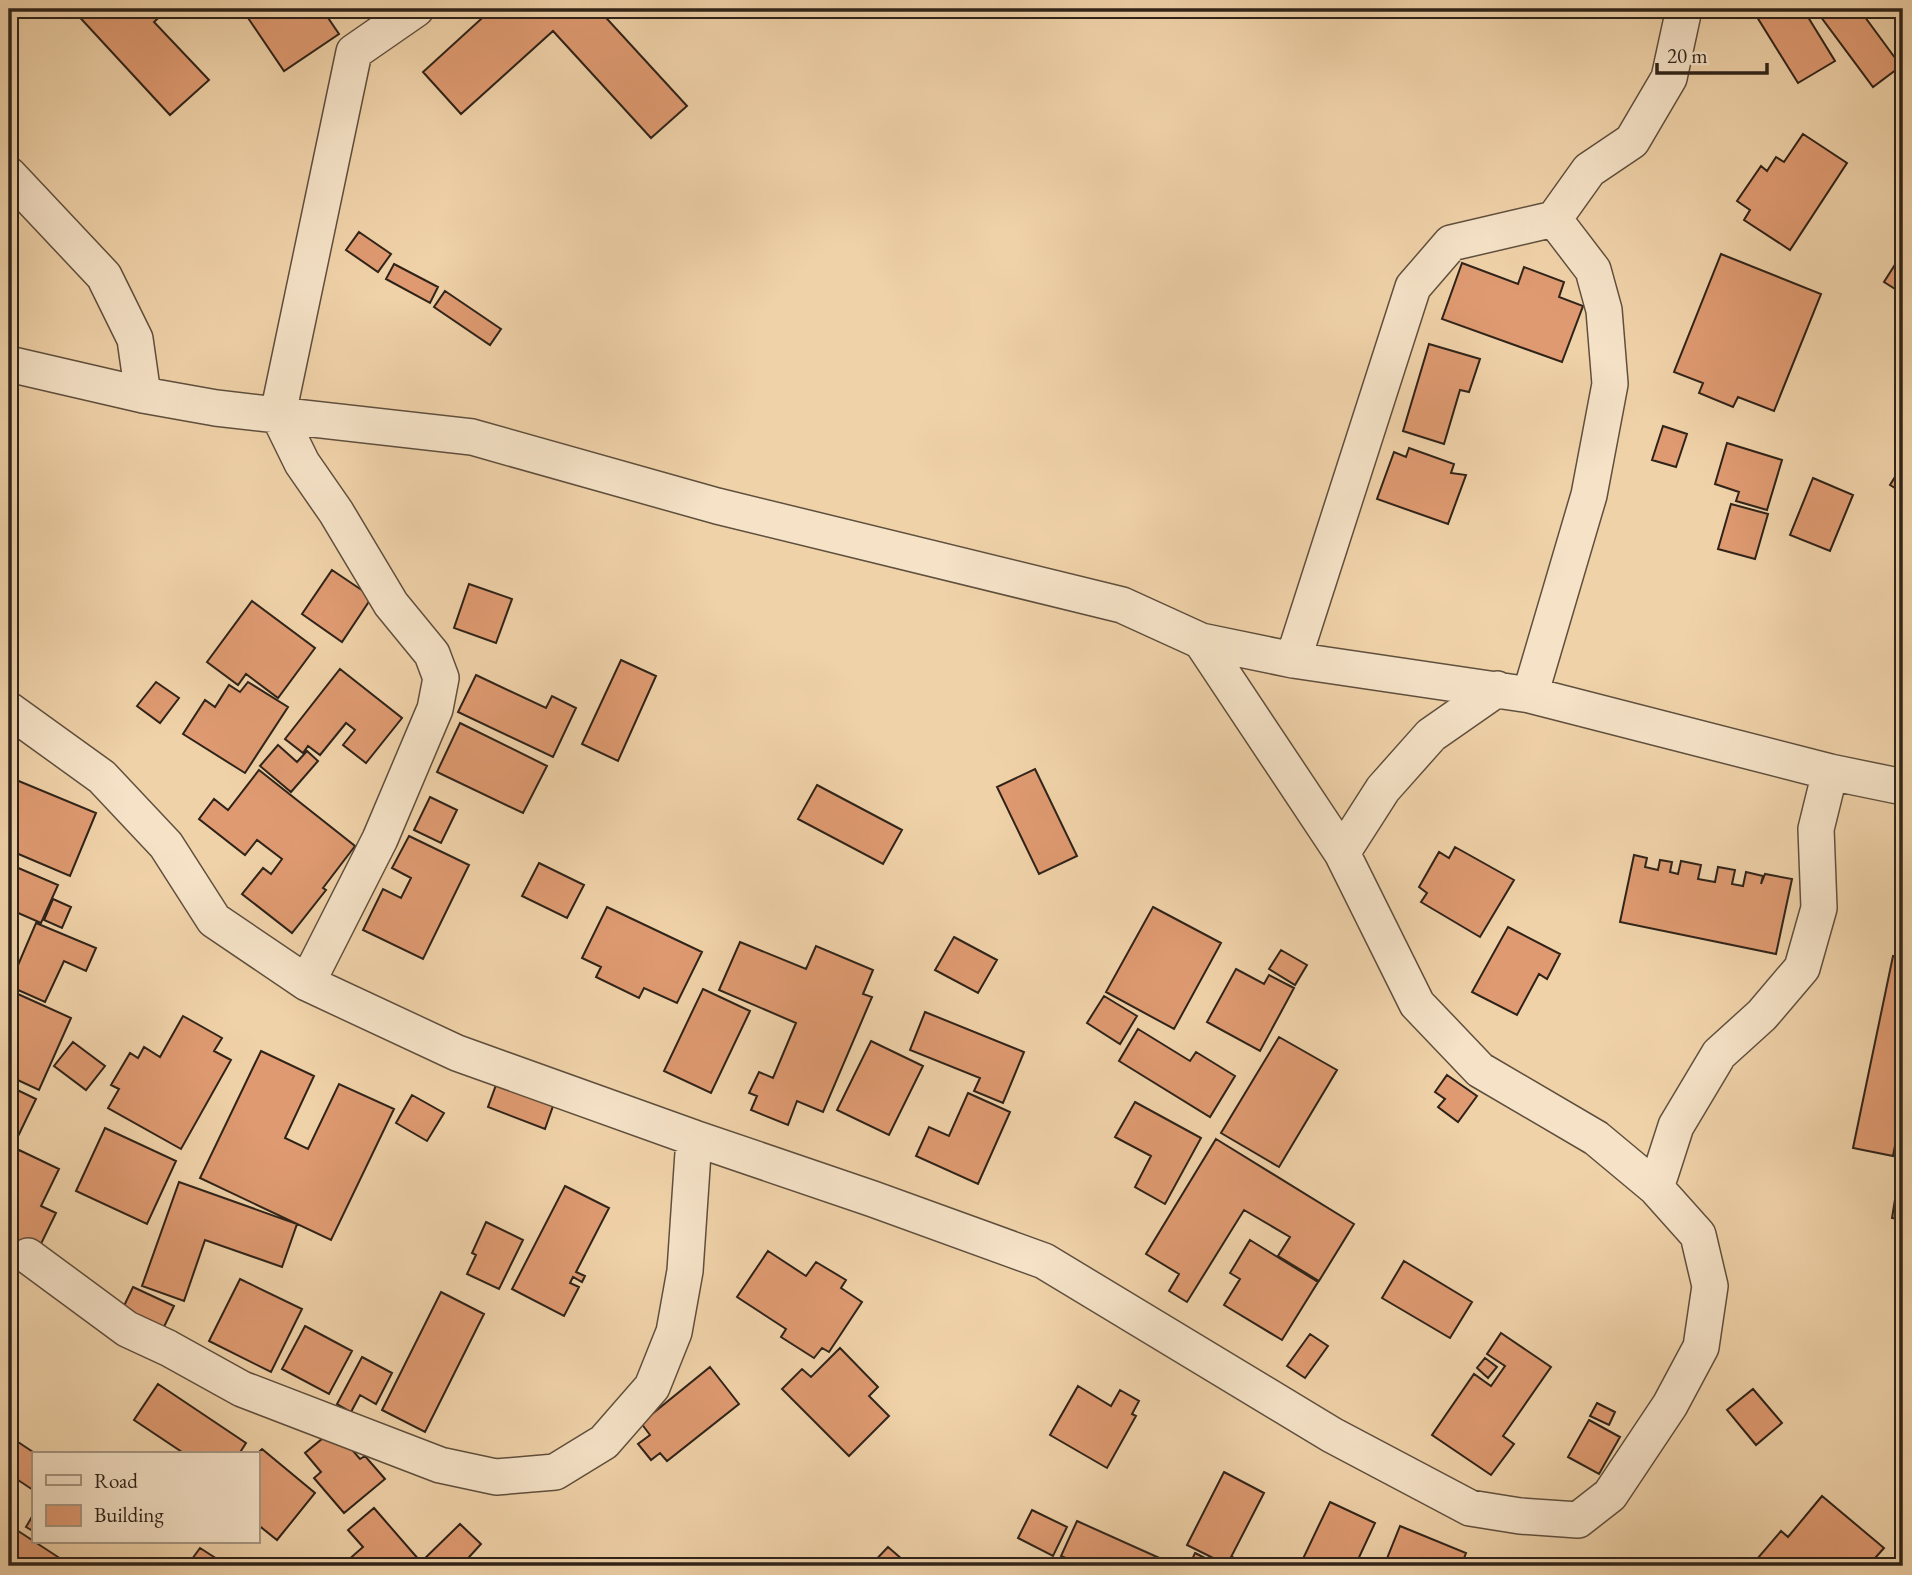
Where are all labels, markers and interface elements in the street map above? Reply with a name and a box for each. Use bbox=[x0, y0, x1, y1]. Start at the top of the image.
scale bar bbox=[1657, 32, 1767, 76]
text: 20 m bbox=[1667, 42, 1708, 69]
legend bbox=[32, 1452, 259, 1544]
text: Road bbox=[94, 1467, 138, 1494]
text: Building bbox=[94, 1501, 164, 1528]

